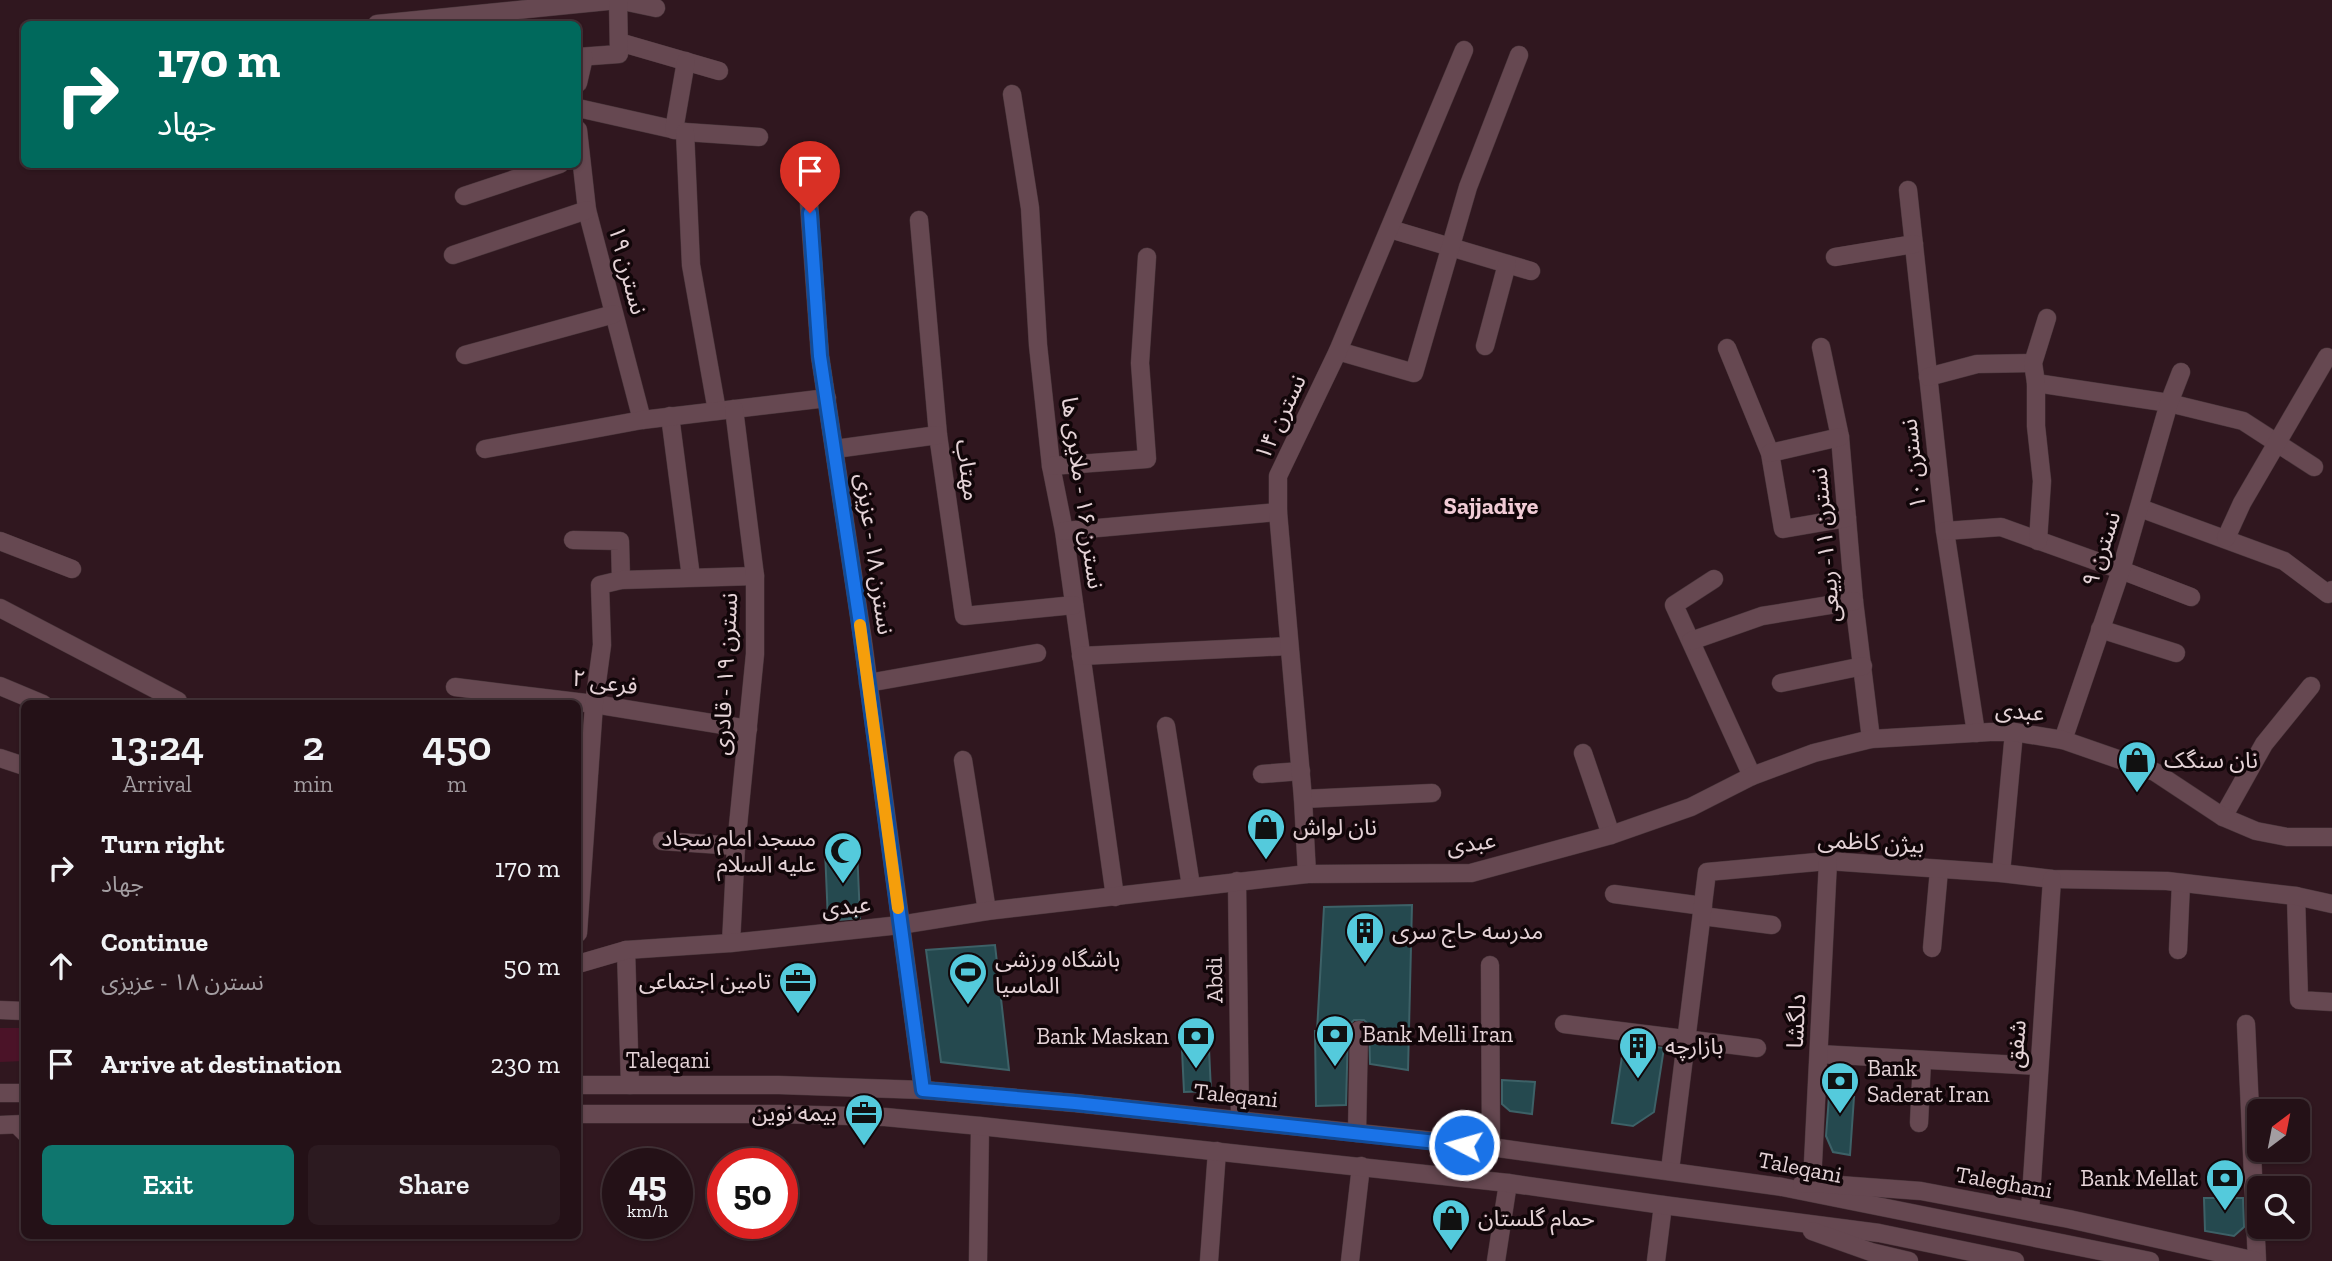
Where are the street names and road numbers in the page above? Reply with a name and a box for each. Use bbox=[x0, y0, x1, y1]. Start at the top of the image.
street label: نسترن ۱۹ bbox=[603, 223, 653, 317]
street label: نسترن ۱۴ bbox=[1248, 370, 1312, 464]
street label: نسترن ۱۶ - ملایری ها bbox=[1056, 395, 1110, 591]
street label: نسترن ۱۰ bbox=[1894, 417, 1932, 511]
street label: مهتاب bbox=[950, 437, 986, 503]
street label: نسترن ۱۱- ربیعی bbox=[1804, 466, 1846, 624]
street label: نسترن ۱۸ - عزیزی bbox=[850, 472, 900, 636]
street label: نسترن ۹ bbox=[2076, 508, 2126, 590]
street label: نسترن ۱۹ - قادری bbox=[707, 592, 743, 756]
street label: فرعی ۲ bbox=[571, 664, 639, 700]
street label: عبدی bbox=[1994, 695, 2046, 727]
street label: بیژن کاظمی bbox=[1817, 825, 1925, 859]
street label: عبدی bbox=[1445, 826, 1497, 860]
street label: عبدی bbox=[820, 890, 872, 922]
street label: Abdi bbox=[1200, 957, 1228, 1003]
street label: دلگشا bbox=[1781, 993, 1811, 1049]
street label: شفق bbox=[2000, 1019, 2032, 1069]
street label: Taleqani bbox=[626, 1046, 710, 1074]
street label: Taleqani bbox=[1192, 1077, 1280, 1113]
street label: Taleqani bbox=[1756, 1145, 1844, 1189]
street label: Taleghani bbox=[1953, 1160, 2055, 1204]

